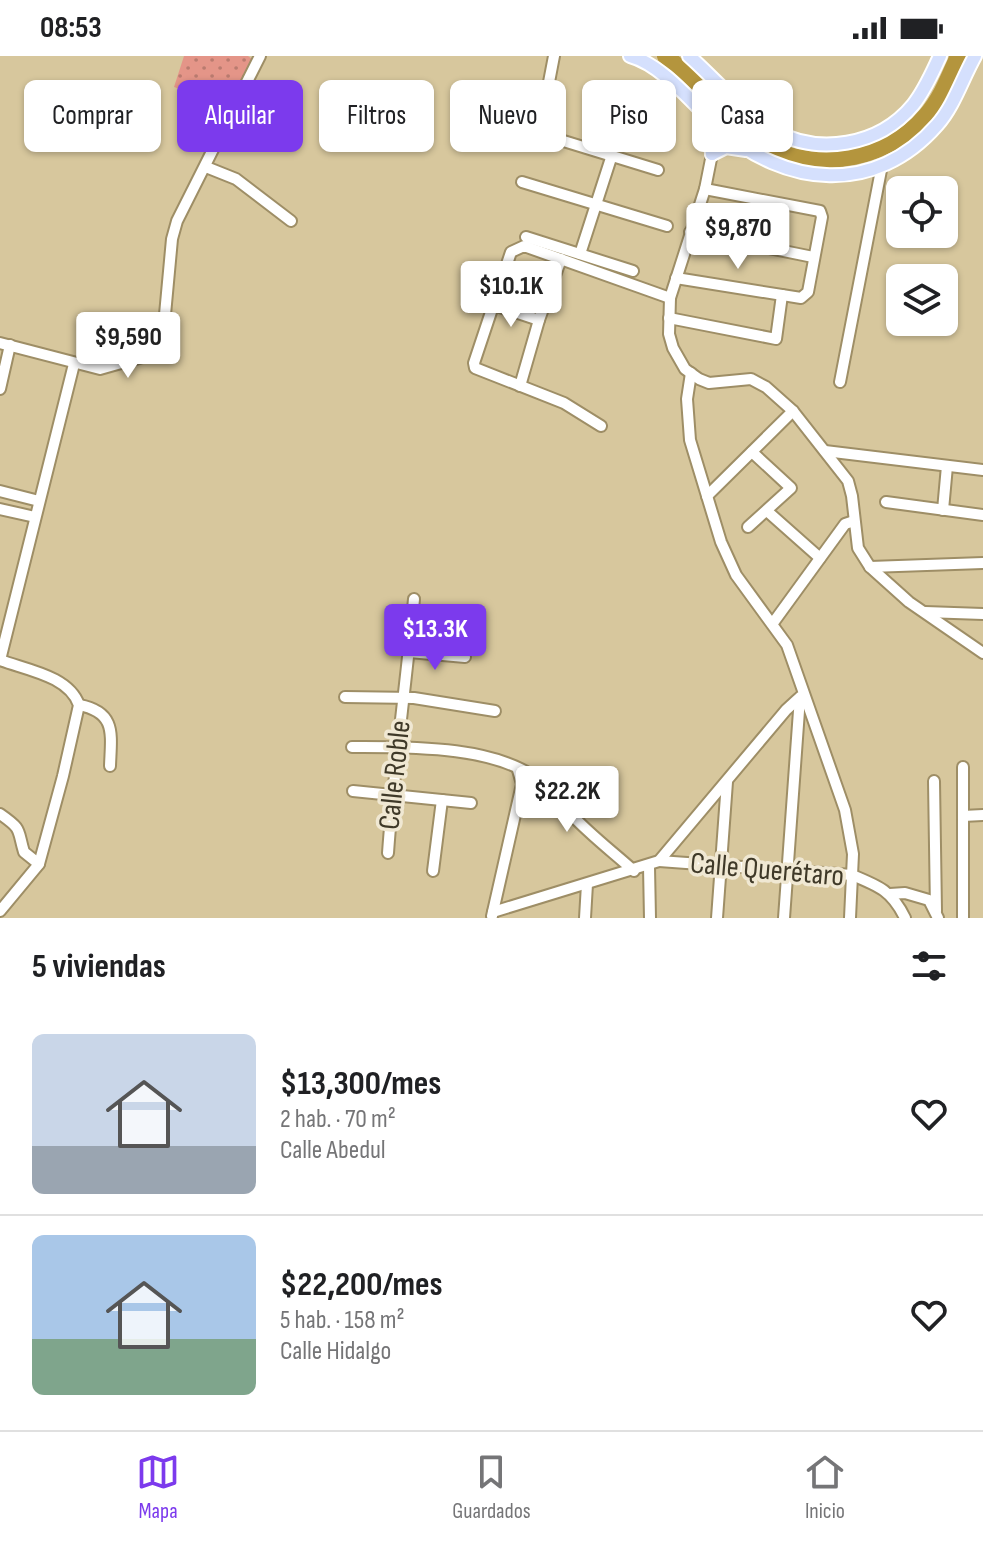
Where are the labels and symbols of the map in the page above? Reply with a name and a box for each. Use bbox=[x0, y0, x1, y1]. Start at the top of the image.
pin: $9,870 bbox=[673, 203, 803, 271]
pin: $10.1K bbox=[446, 261, 576, 329]
pin: $9,590 bbox=[63, 312, 193, 380]
pin: $13.3K bbox=[370, 604, 500, 672]
street label: Calle Roble bbox=[371, 719, 419, 831]
pin: $22.2K bbox=[502, 766, 632, 834]
street label: Calle Querétaro bbox=[689, 845, 845, 895]

